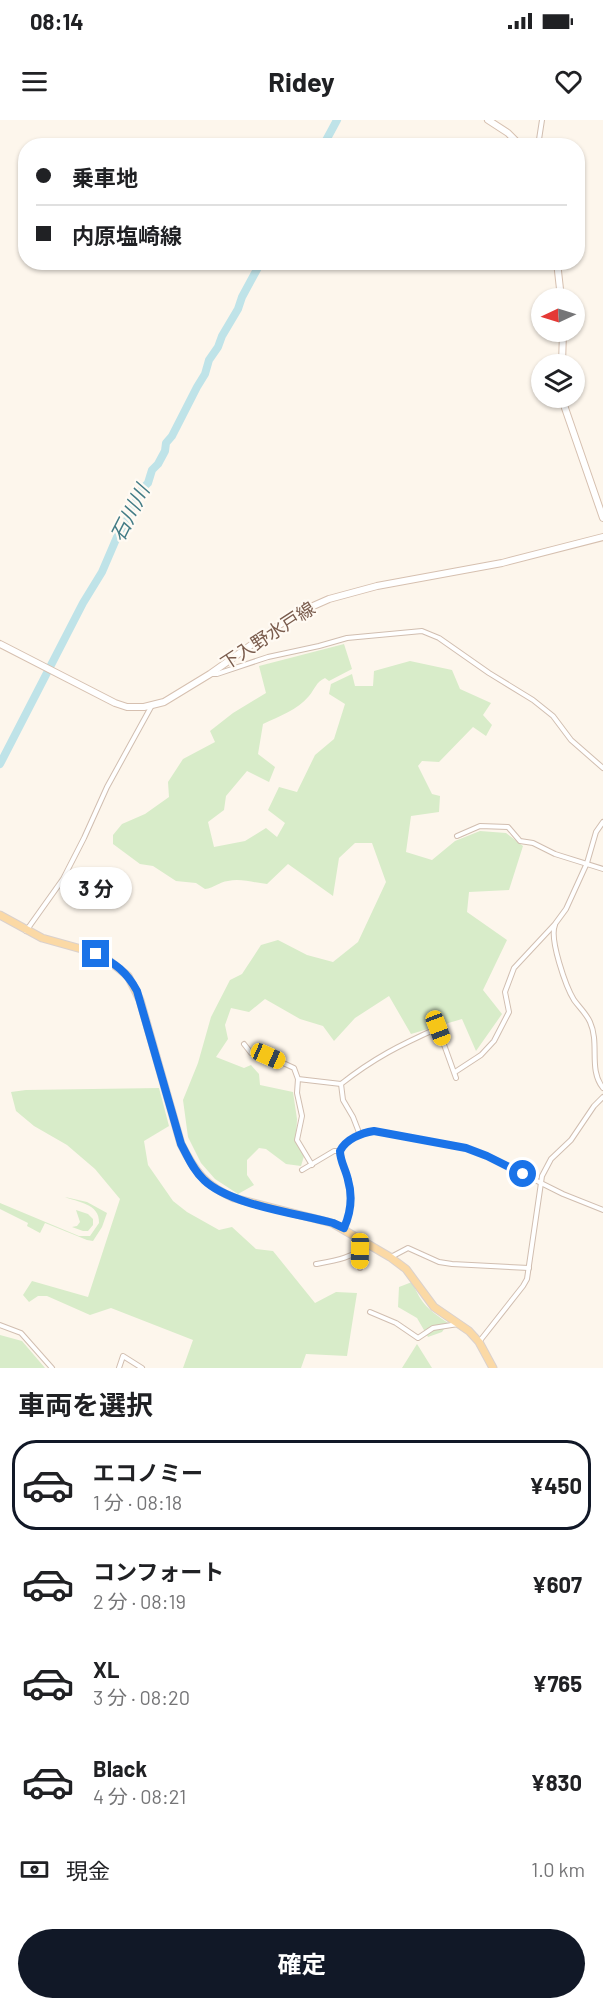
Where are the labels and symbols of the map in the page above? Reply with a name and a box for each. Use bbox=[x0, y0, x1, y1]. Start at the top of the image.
north arrow bbox=[531, 288, 585, 342]
water label: 石川川 bbox=[105, 479, 154, 545]
street label: 下入野水戸線 bbox=[216, 597, 319, 674]
callout: 3 分 bbox=[60, 867, 132, 909]
route end bbox=[82, 940, 109, 967]
car bbox=[423, 1008, 453, 1048]
car bbox=[248, 1040, 288, 1072]
route start bbox=[509, 1160, 536, 1187]
car bbox=[351, 1233, 369, 1269]

